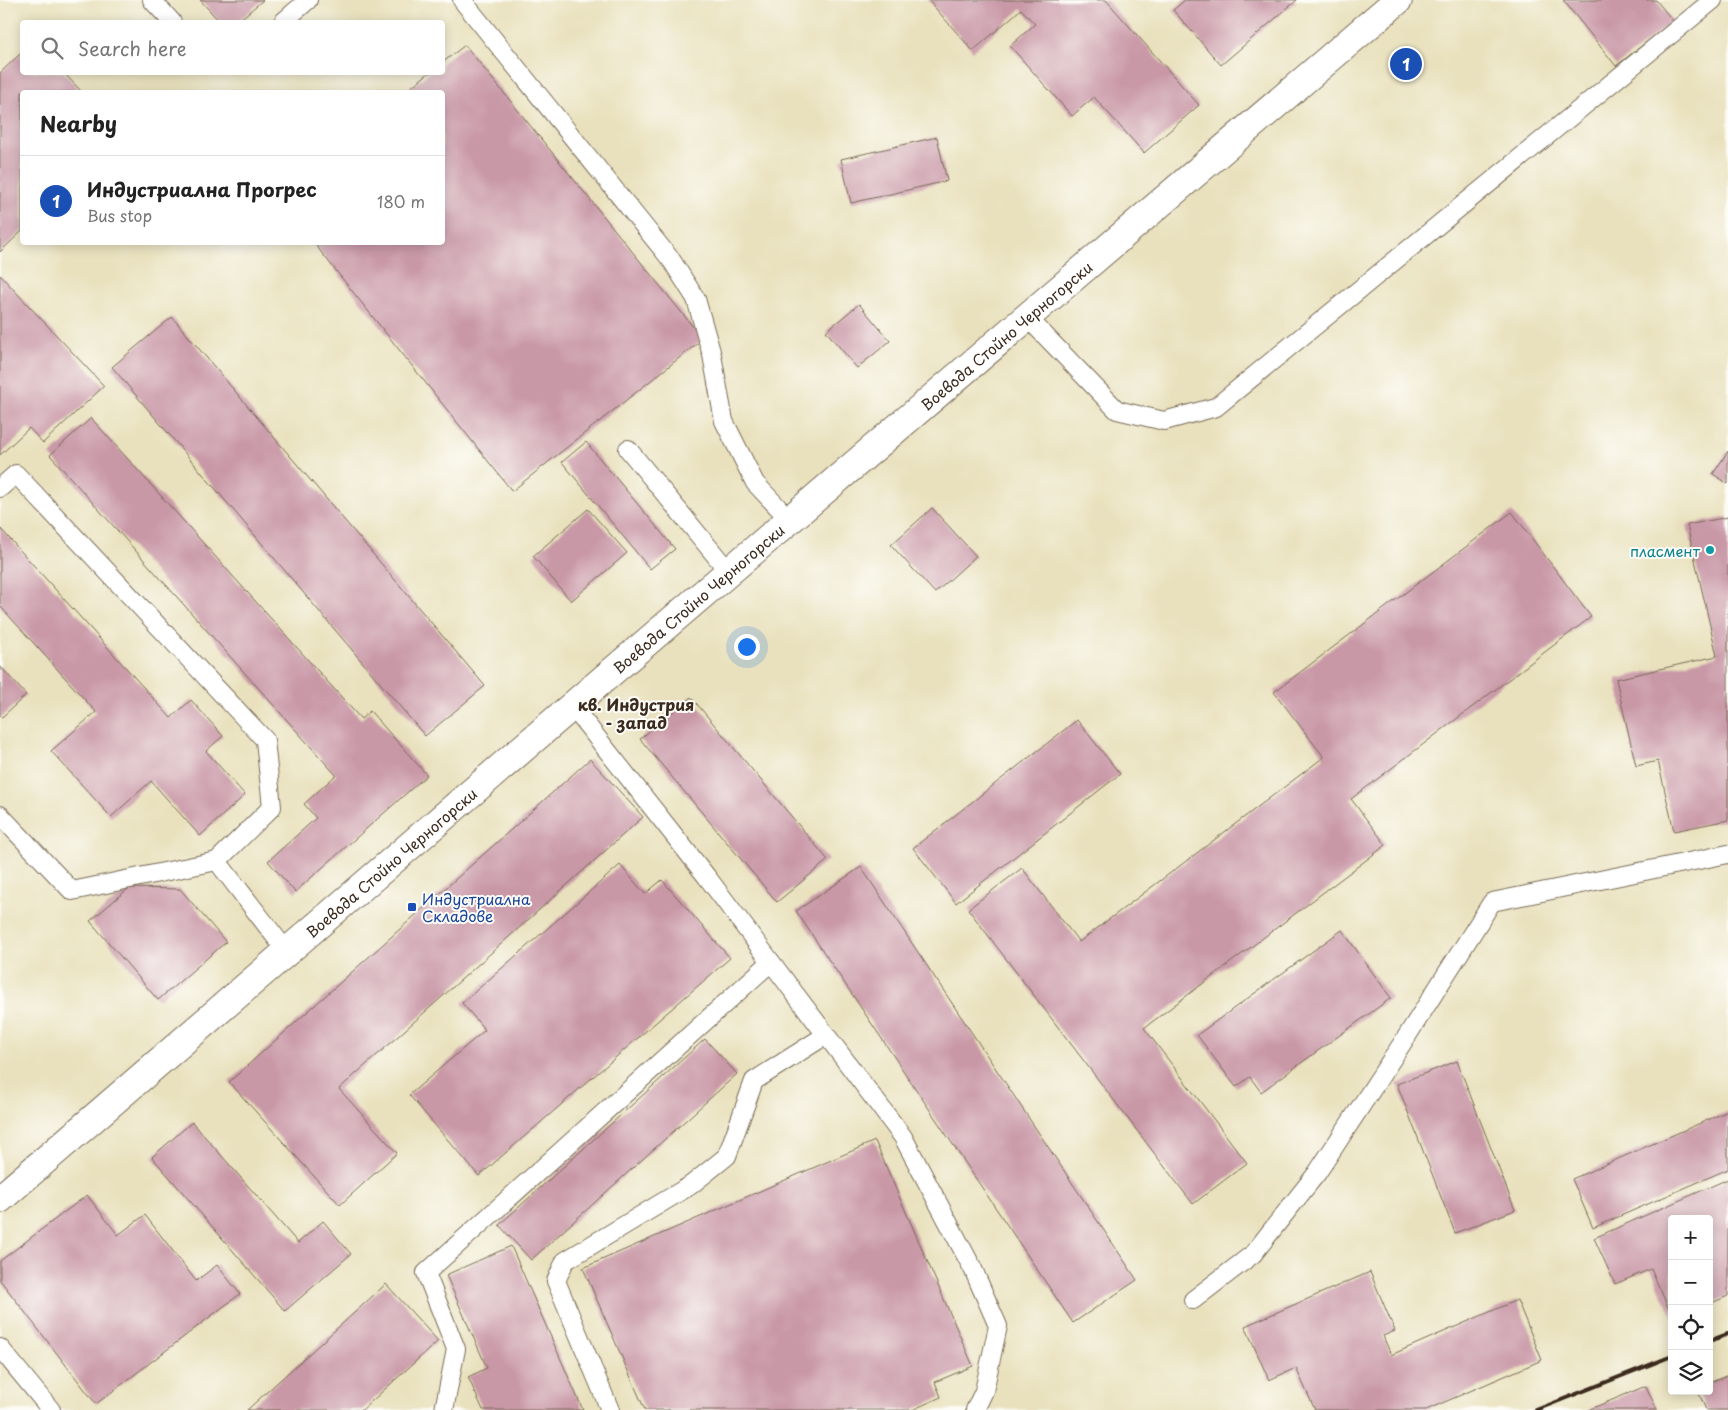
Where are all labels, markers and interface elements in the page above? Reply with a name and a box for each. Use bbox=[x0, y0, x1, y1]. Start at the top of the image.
search box bbox=[20, 20, 445, 75]
icon: search bbox=[38, 34, 66, 62]
text: Search here bbox=[78, 34, 187, 62]
pin: 1 bbox=[1390, 45, 1422, 83]
text: Nearby bbox=[40, 107, 117, 139]
text: Индустриална Прогрес bbox=[87, 175, 317, 203]
text: 1 bbox=[52, 189, 60, 213]
text: 180 m bbox=[377, 189, 425, 213]
text: Bus stop bbox=[87, 203, 152, 227]
street label: Воевода Стойно Черногорски bbox=[915, 255, 1097, 415]
street label: Воевода Стойно Черногорски bbox=[607, 518, 789, 678]
place label: пласмент bbox=[1630, 539, 1701, 562]
marker: пласмент bbox=[1704, 544, 1716, 556]
your location bbox=[734, 634, 760, 660]
district label: кв. Индустрия - запад bbox=[578, 692, 694, 734]
street label: Воевода Стойно Черногорски bbox=[300, 782, 481, 942]
place label: Индустриална Складове bbox=[422, 887, 531, 927]
marker: Индустриална Складове bbox=[406, 901, 418, 913]
map controls bbox=[1668, 1215, 1713, 1395]
button: + bbox=[1668, 1215, 1713, 1260]
button: − bbox=[1668, 1260, 1713, 1305]
button: locate bbox=[1668, 1305, 1713, 1350]
button: layers bbox=[1668, 1350, 1713, 1395]

